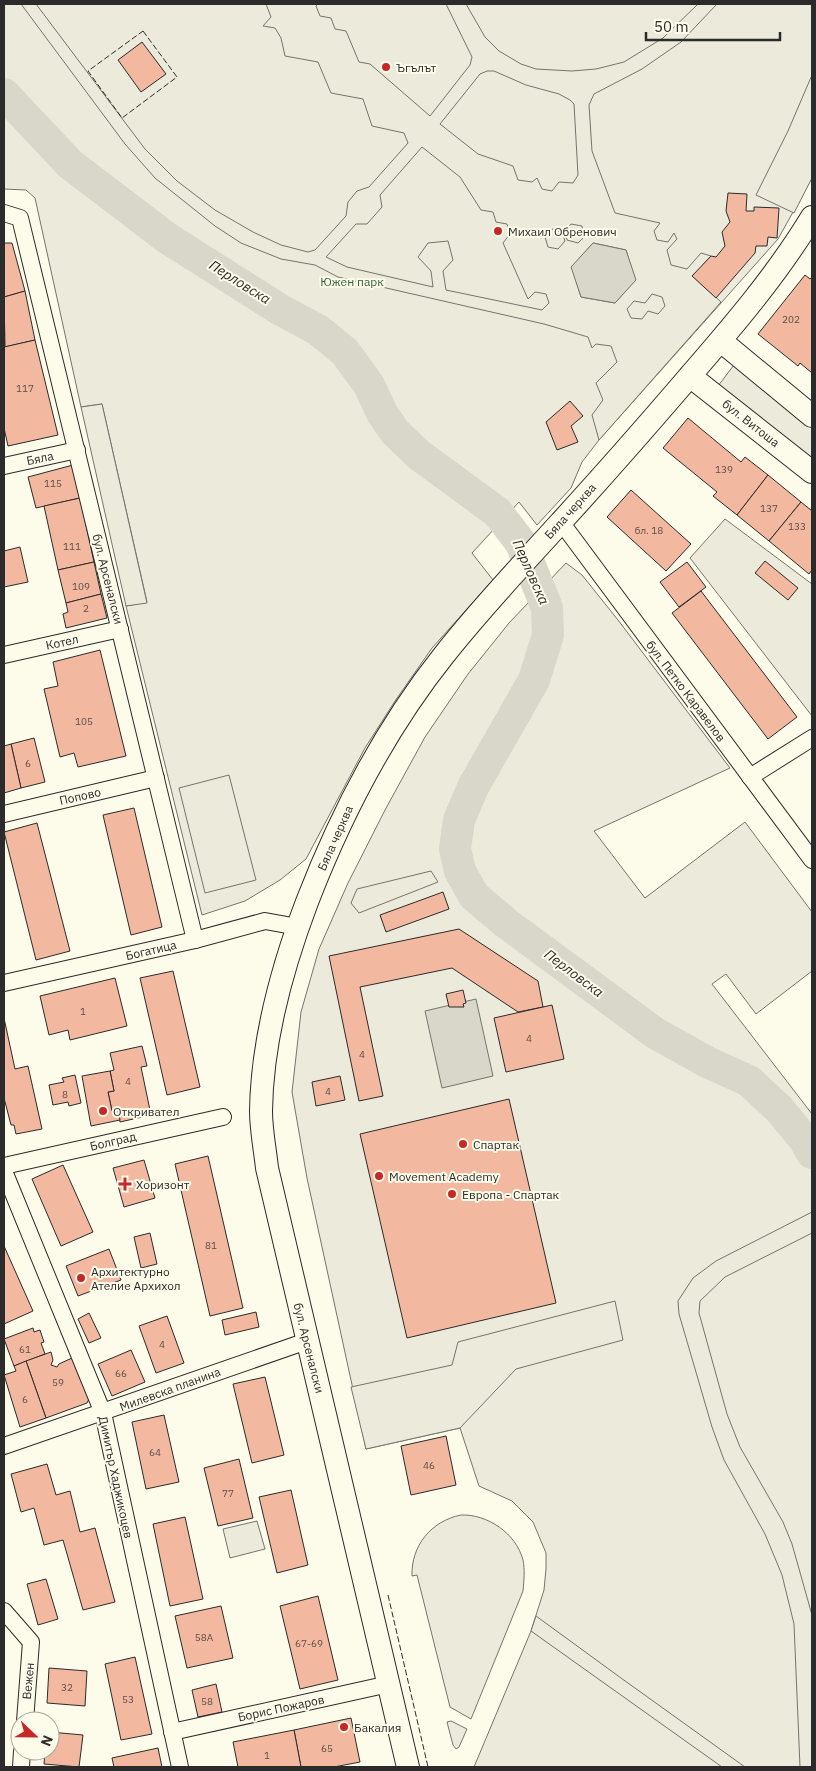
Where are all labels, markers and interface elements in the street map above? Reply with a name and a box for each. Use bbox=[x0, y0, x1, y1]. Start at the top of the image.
scale bar bbox=[646, 10, 780, 42]
text: 50 m bbox=[654, 17, 689, 36]
place label: Ъгълът bbox=[396, 60, 436, 75]
marker: Ъгълът bbox=[380, 61, 392, 73]
place label: Михаил Обренович bbox=[508, 224, 617, 239]
marker: Михаил Обренович bbox=[492, 225, 504, 237]
water label: Перловска bbox=[206, 256, 274, 308]
park label: Южен парк bbox=[320, 274, 384, 289]
house number: 202 bbox=[782, 313, 800, 326]
house number: 117 bbox=[16, 382, 34, 395]
street label: бул. Витоша bbox=[719, 396, 783, 450]
street label: Бяла bbox=[25, 448, 55, 468]
house number: 139 bbox=[715, 463, 733, 476]
house number: 115 bbox=[44, 477, 62, 490]
street label: Бяла черква bbox=[541, 480, 599, 542]
house number: 137 bbox=[760, 502, 778, 515]
house number: 133 bbox=[788, 520, 806, 533]
house number: бл. 18 bbox=[635, 524, 663, 537]
street label: бул. Арсеналски bbox=[90, 532, 126, 626]
water label: Перловска bbox=[509, 537, 553, 607]
house number: 111 bbox=[63, 540, 81, 553]
house number: 109 bbox=[72, 580, 90, 593]
house number: 2 bbox=[83, 602, 89, 615]
street label: Котел bbox=[44, 631, 80, 653]
street label: бул. Петко Каравелов bbox=[643, 637, 729, 745]
house number: 105 bbox=[75, 715, 93, 728]
house number: 6 bbox=[25, 757, 31, 770]
street label: Попово bbox=[58, 784, 102, 808]
street label: Бяла черква bbox=[314, 803, 356, 873]
street label: Богатица bbox=[124, 937, 179, 963]
water label: Перловска bbox=[541, 945, 607, 1001]
house number: 1 bbox=[80, 1005, 86, 1018]
house number: 4 bbox=[526, 1032, 532, 1045]
house number: 4 bbox=[359, 1048, 365, 1061]
house number: 4 bbox=[125, 1075, 131, 1088]
house number: 4 bbox=[325, 1085, 331, 1098]
house number: 8 bbox=[62, 1088, 68, 1101]
place label: Откривател bbox=[113, 1104, 179, 1119]
marker: Откривател bbox=[97, 1105, 109, 1117]
street label: Болград bbox=[88, 1128, 138, 1154]
place label: Спартак bbox=[473, 1137, 519, 1152]
marker: Спартак bbox=[457, 1138, 469, 1150]
place label: Movement Academy bbox=[389, 1169, 499, 1184]
marker: Movement Academy bbox=[373, 1170, 385, 1182]
marker: Хоризонт bbox=[118, 1177, 132, 1191]
place label: Хоризонт bbox=[136, 1177, 190, 1192]
place label: Европа - Спартак bbox=[462, 1187, 560, 1202]
marker: Европа - Спартак bbox=[446, 1188, 458, 1200]
house number: 81 bbox=[205, 1239, 217, 1252]
place label: Архитектурно Ателие Архихол bbox=[91, 1264, 181, 1293]
marker: Архитектурно Ателие Архихол bbox=[75, 1272, 87, 1284]
street label: бул. Арсеналски bbox=[291, 1301, 327, 1395]
house number: 4 bbox=[159, 1338, 165, 1351]
house number: 61 bbox=[19, 1343, 31, 1356]
street label: Милевска планина bbox=[118, 1364, 223, 1414]
house number: 66 bbox=[115, 1367, 127, 1380]
house number: 59 bbox=[52, 1376, 64, 1389]
house number: 6 bbox=[22, 1393, 28, 1406]
street label: Димитър Хаджикоцев bbox=[96, 1414, 136, 1540]
house number: 64 bbox=[149, 1446, 161, 1459]
house number: 46 bbox=[423, 1459, 435, 1472]
house number: 77 bbox=[222, 1487, 234, 1500]
house number: 58А bbox=[195, 1631, 214, 1644]
house number: 67-69 bbox=[295, 1637, 323, 1650]
street label: Вежен bbox=[19, 1662, 37, 1700]
house number: 32 bbox=[61, 1681, 73, 1694]
street label: Борис Пожаров bbox=[236, 1692, 326, 1724]
house number: 53 bbox=[122, 1693, 134, 1706]
house number: 58 bbox=[201, 1695, 213, 1708]
north arrow bbox=[10, 1711, 60, 1761]
place label: Бакалия bbox=[354, 1720, 401, 1735]
marker: Бакалия bbox=[338, 1721, 350, 1733]
text: N bbox=[37, 1733, 57, 1749]
house number: 65 bbox=[321, 1742, 333, 1755]
house number: 1 bbox=[264, 1749, 270, 1762]

